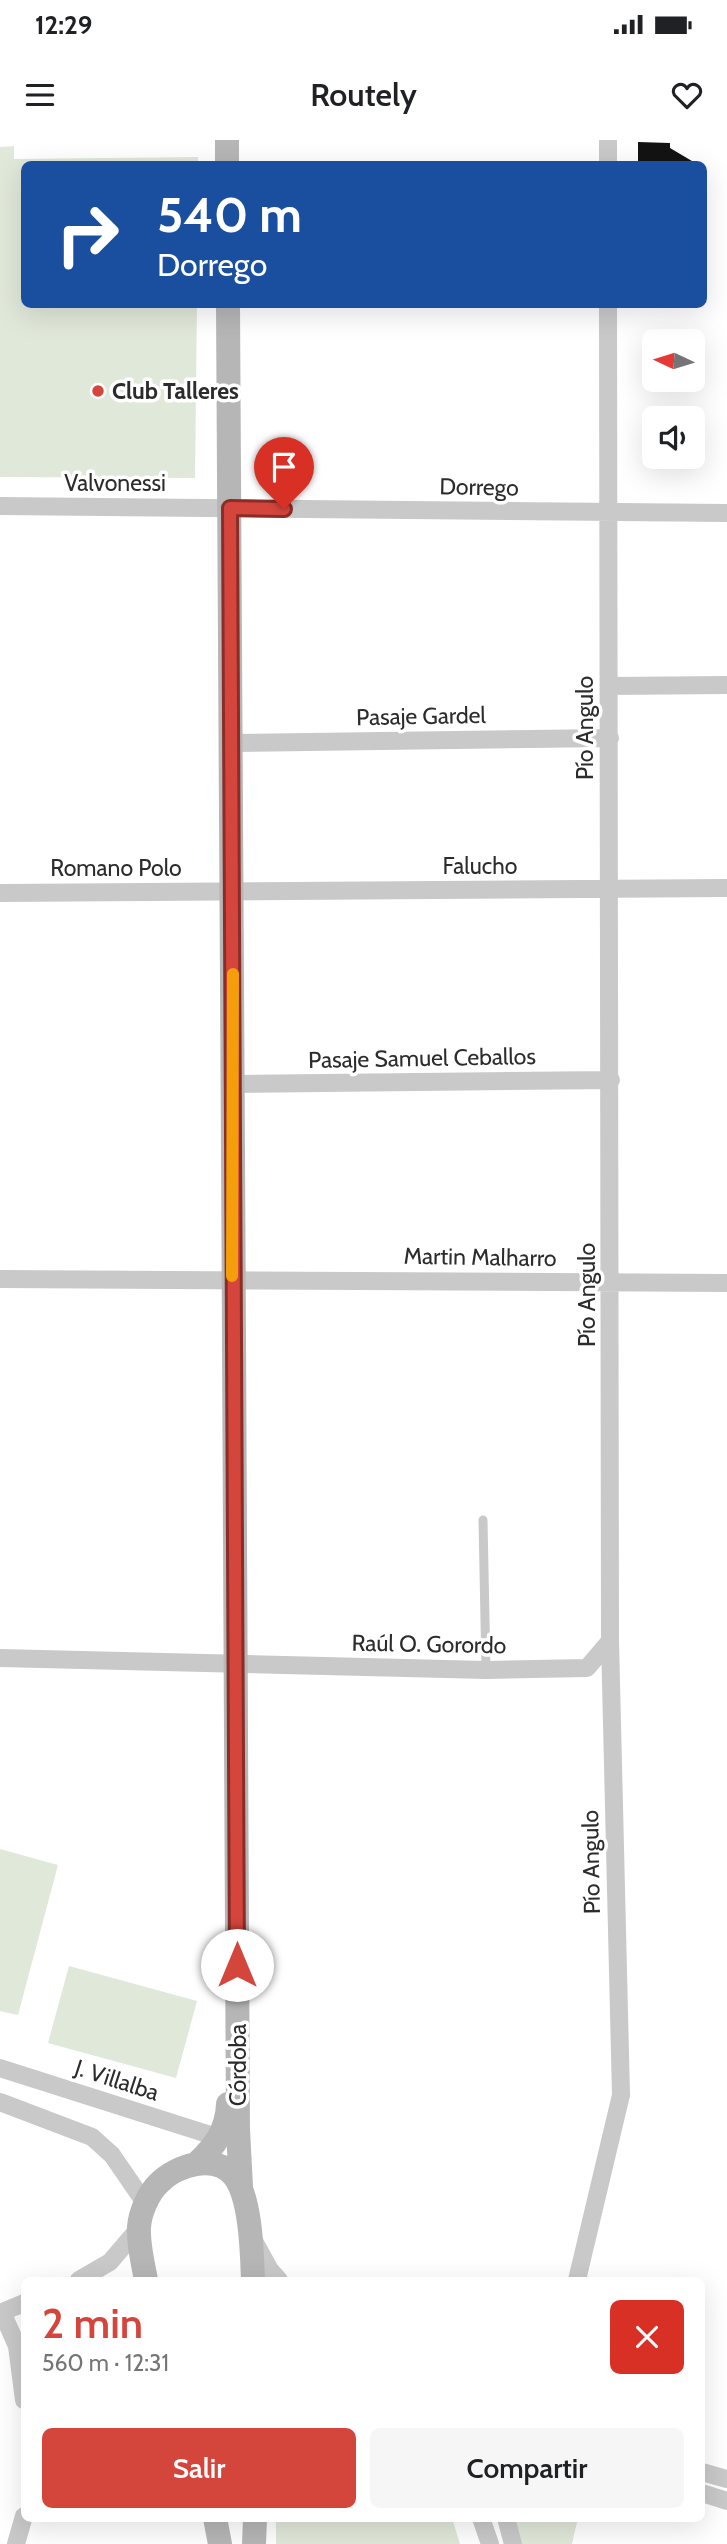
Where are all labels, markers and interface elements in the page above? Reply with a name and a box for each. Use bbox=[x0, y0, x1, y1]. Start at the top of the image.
text: 12:29 bbox=[35, 9, 93, 41]
text: Routely bbox=[310, 75, 417, 114]
icon: menu bbox=[21, 76, 59, 114]
icon: heart bbox=[668, 76, 706, 114]
text: 540 m bbox=[157, 185, 302, 244]
icon: right bbox=[42, 189, 133, 280]
text: Dorrego bbox=[157, 245, 267, 284]
north arrow bbox=[642, 329, 705, 392]
map controls bbox=[642, 329, 705, 469]
place label: Club Talleres bbox=[112, 377, 239, 405]
marker: Club Talleres bbox=[90, 383, 106, 399]
button: sound bbox=[642, 406, 705, 469]
pin bbox=[254, 437, 314, 509]
icon: arrive bbox=[265, 448, 303, 486]
street label: Valvonessi bbox=[64, 469, 166, 497]
street label: Dorrego bbox=[439, 472, 519, 502]
street label: Pío Angulo bbox=[571, 676, 599, 780]
street label: Pasaje Gardel bbox=[356, 701, 487, 731]
street label: Falucho bbox=[443, 852, 517, 880]
street label: Romano Polo bbox=[50, 854, 182, 882]
street label: Pasaje Samuel Ceballos bbox=[308, 1042, 536, 1074]
street label: Martin Malharro bbox=[403, 1242, 557, 1272]
street label: Pío Angulo bbox=[573, 1243, 601, 1347]
street label: Raúl O. Gorordo bbox=[351, 1629, 507, 1659]
street label: Pío Angulo bbox=[576, 1810, 606, 1914]
position arrow bbox=[200, 1928, 274, 2002]
street label: Córdoba bbox=[224, 2024, 252, 2106]
street label: J. Villalba bbox=[70, 2053, 163, 2107]
text: 2 min bbox=[42, 2297, 143, 2349]
button: close bbox=[610, 2300, 684, 2374]
text: 560 m · 12:31 bbox=[42, 2349, 169, 2377]
button: Salir bbox=[42, 2428, 356, 2508]
button: Compartir bbox=[370, 2428, 684, 2508]

